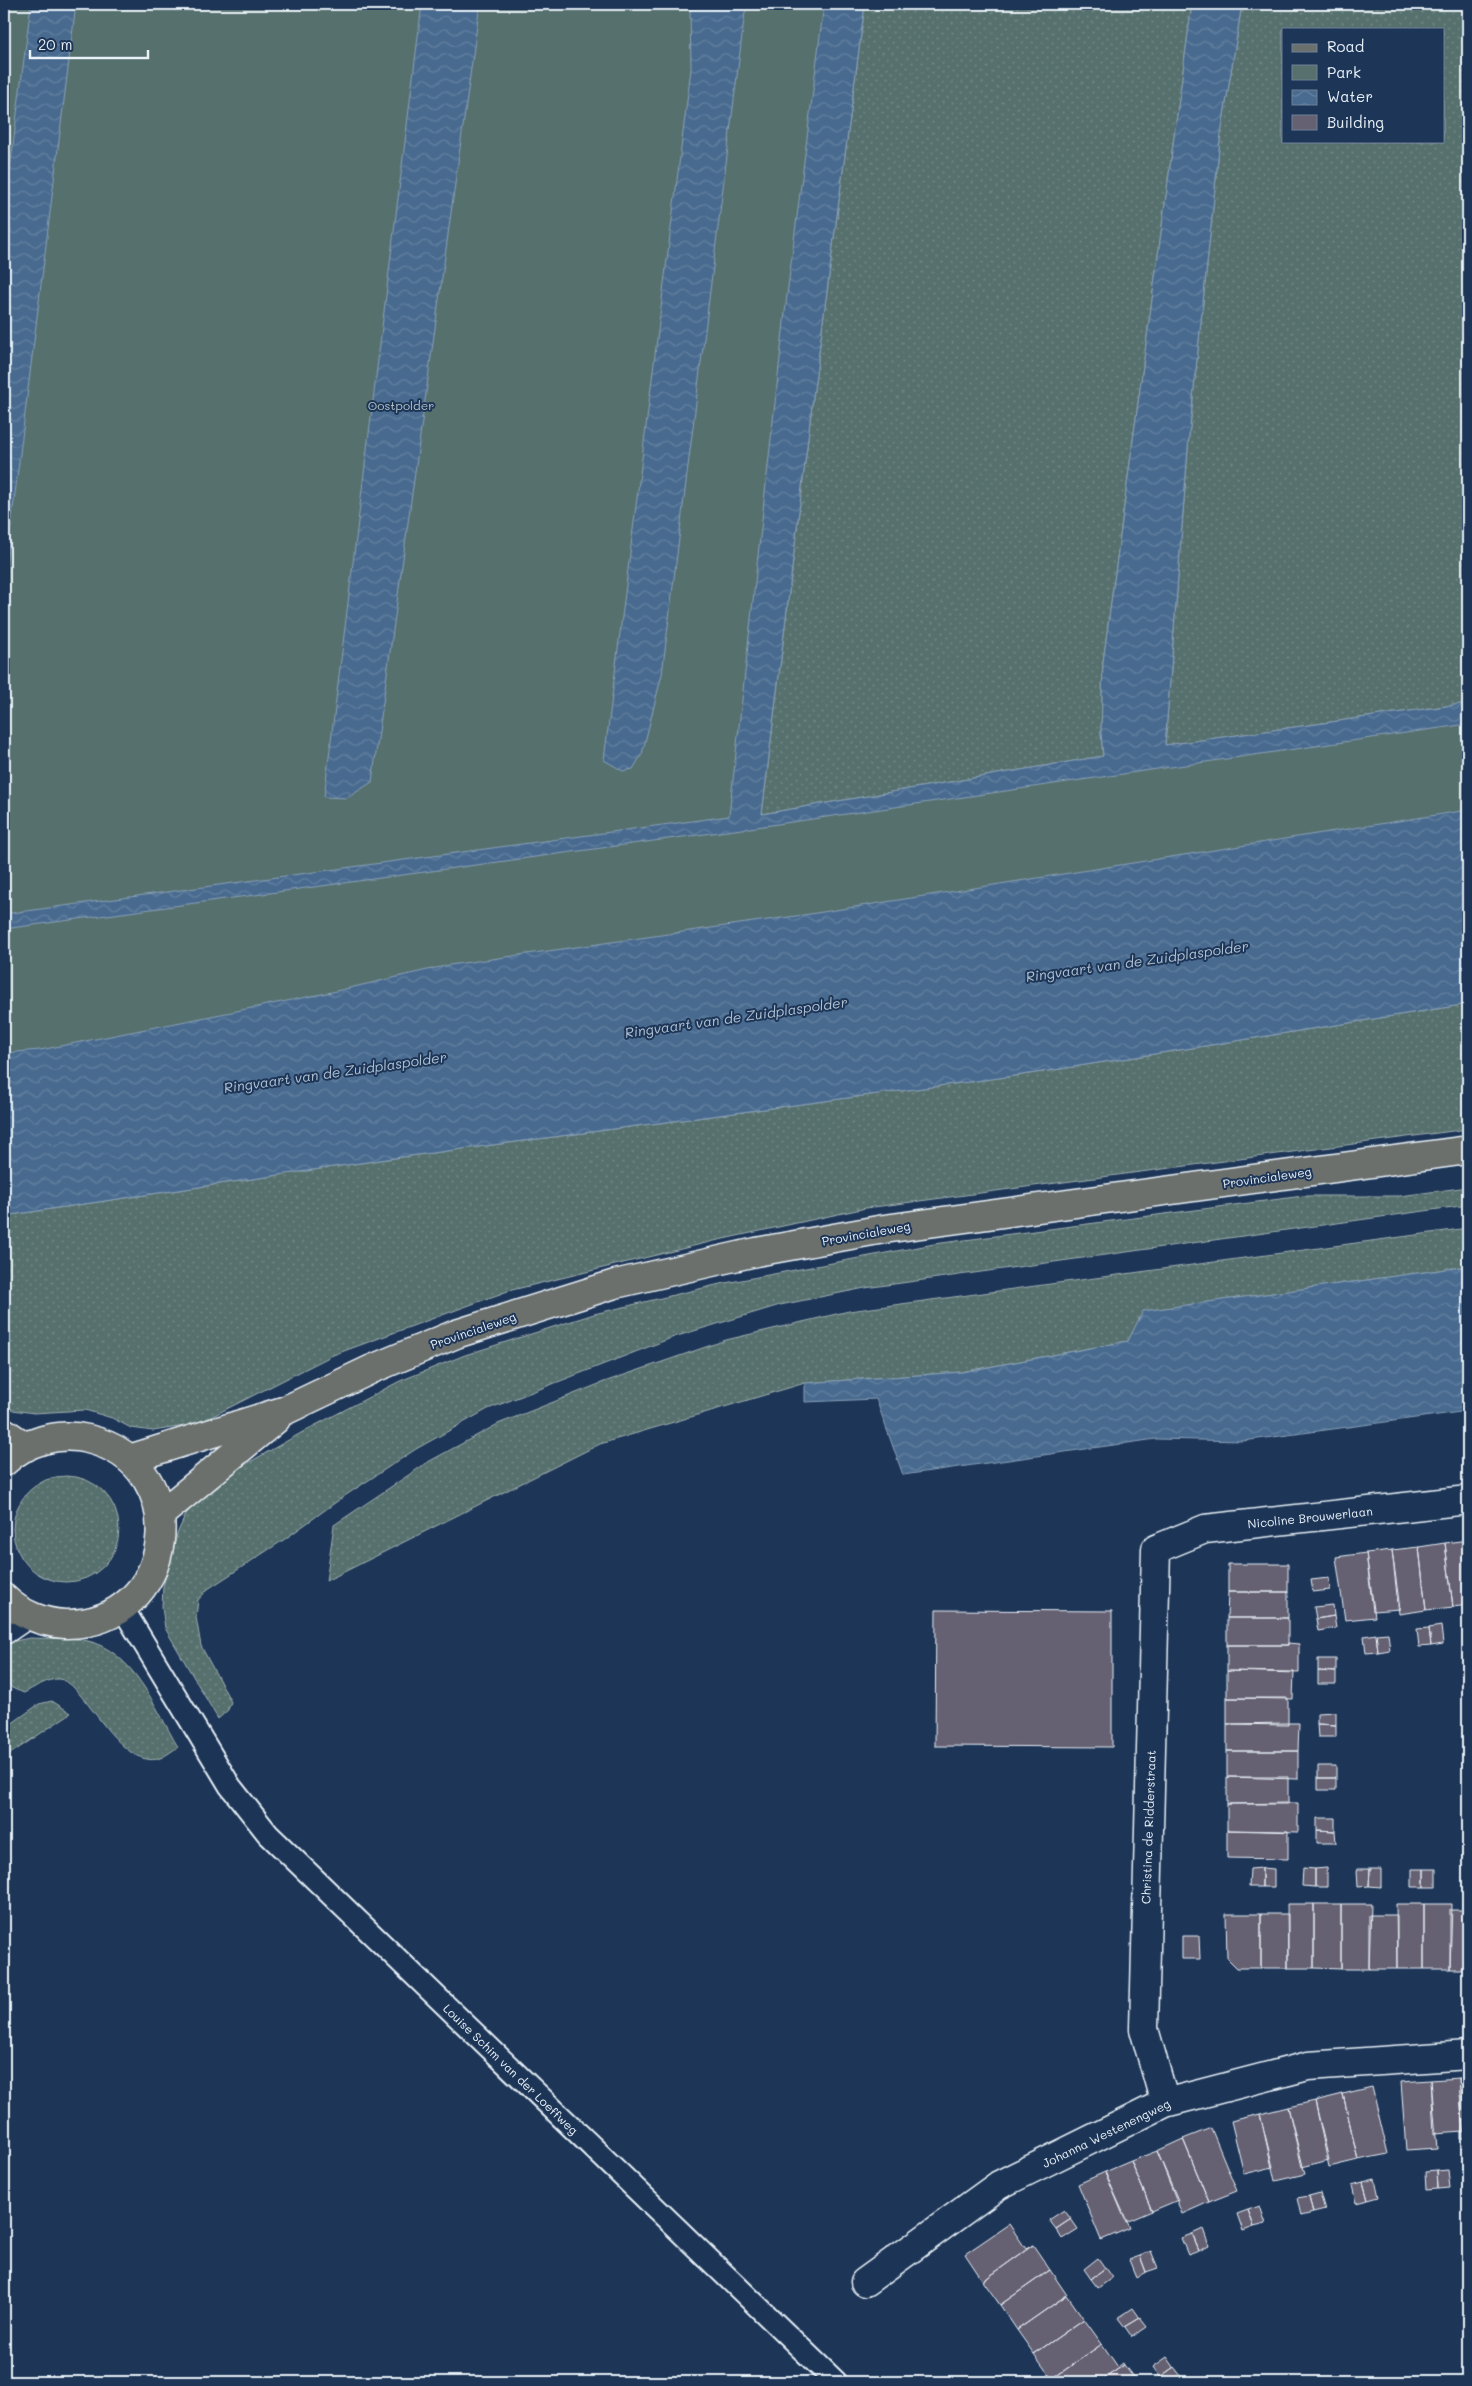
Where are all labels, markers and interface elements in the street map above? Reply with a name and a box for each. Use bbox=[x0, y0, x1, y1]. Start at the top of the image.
scale bar bbox=[30, 28, 148, 60]
legend bbox=[1282, 28, 1444, 142]
text: 20 m bbox=[38, 34, 72, 54]
text: Road bbox=[1327, 36, 1364, 56]
text: Park bbox=[1327, 62, 1361, 82]
text: Water bbox=[1327, 86, 1373, 106]
text: Building bbox=[1327, 112, 1384, 132]
park label: Oostpolder bbox=[368, 397, 434, 413]
water label: Ringvaart van de Zuidplaspolder bbox=[1024, 936, 1250, 986]
water label: Ringvaart van de Zuidplaspolder bbox=[623, 992, 849, 1042]
water label: Ringvaart van de Zuidplaspolder bbox=[222, 1047, 448, 1097]
street label: Provincialeweg bbox=[1222, 1163, 1312, 1191]
street label: Provincialeweg bbox=[821, 1217, 911, 1249]
street label: Provincialeweg bbox=[428, 1308, 518, 1352]
street label: Nicoline Brouwerlaan bbox=[1247, 1502, 1373, 1532]
street label: Christina de Ridderstraat bbox=[1137, 1750, 1159, 1904]
street label: Louise Schim van der Loeffweg bbox=[440, 2000, 582, 2138]
street label: Johanna Westenengweg bbox=[1039, 2095, 1173, 2171]

